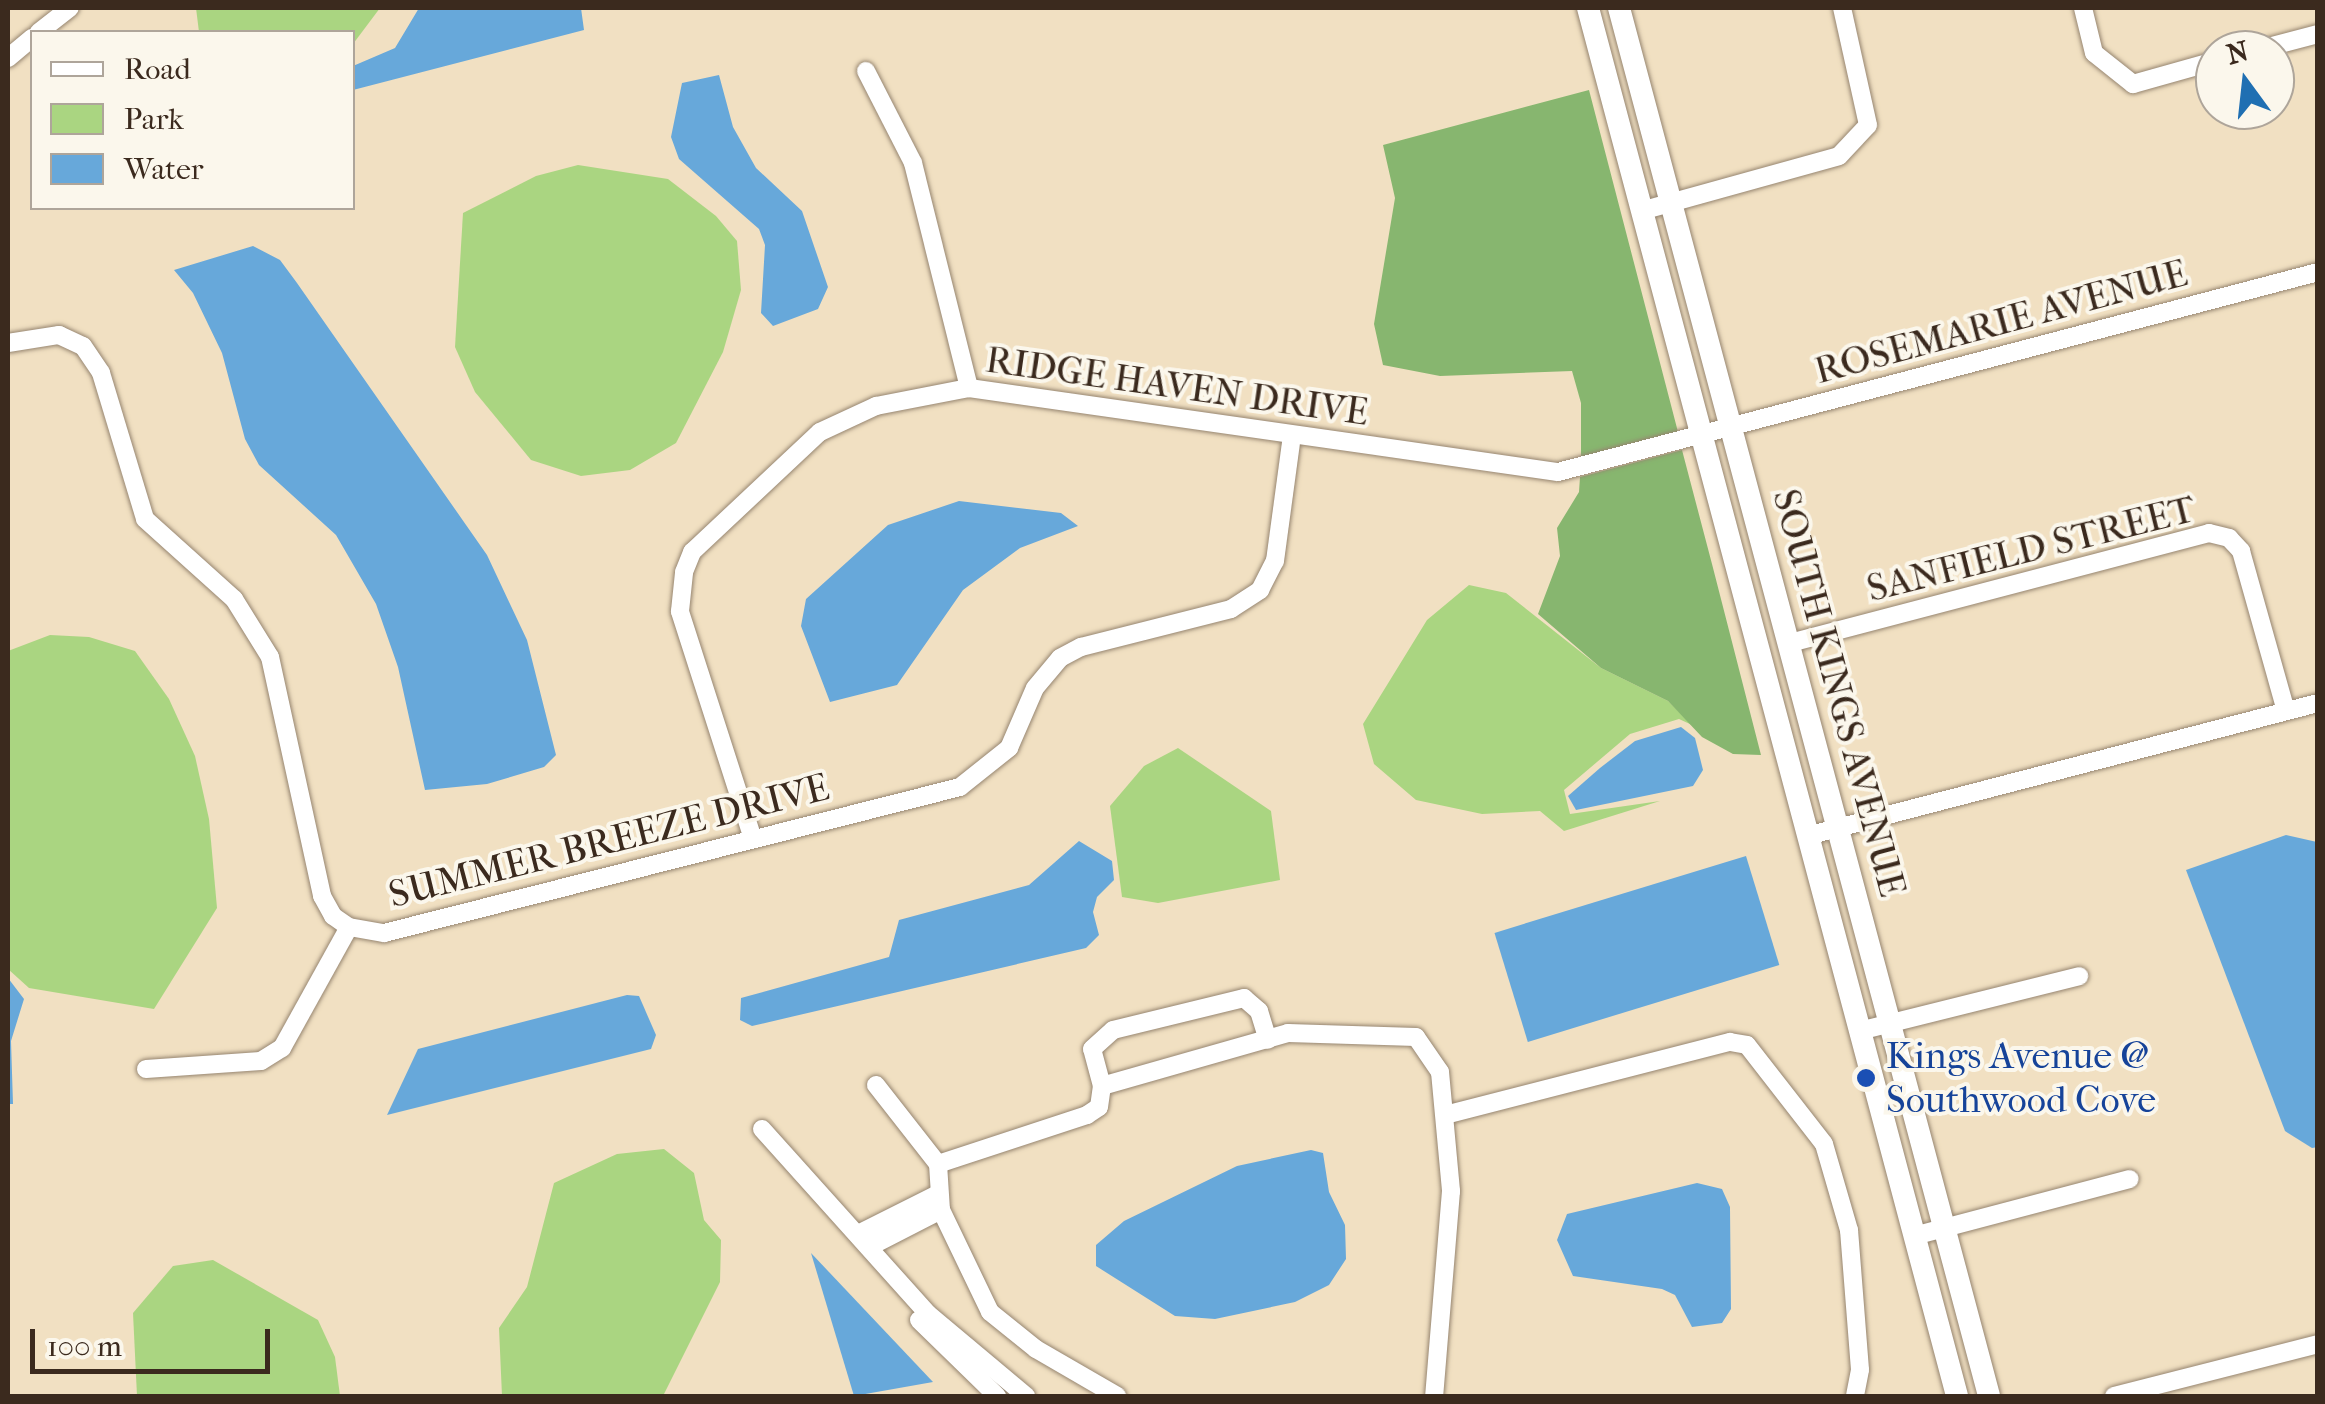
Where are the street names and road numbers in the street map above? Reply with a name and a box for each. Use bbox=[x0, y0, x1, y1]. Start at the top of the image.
street label: ROSEMARIE AVENUE bbox=[1810, 250, 2192, 394]
street label: RIDGE HAVEN DRIVE bbox=[983, 337, 1371, 435]
street label: SOUTH KINGS AVENUE bbox=[1763, 484, 1915, 902]
street label: SANFIELD STREET bbox=[1862, 486, 2200, 612]
street label: SUMMER BREEZE DRIVE bbox=[384, 764, 834, 918]

